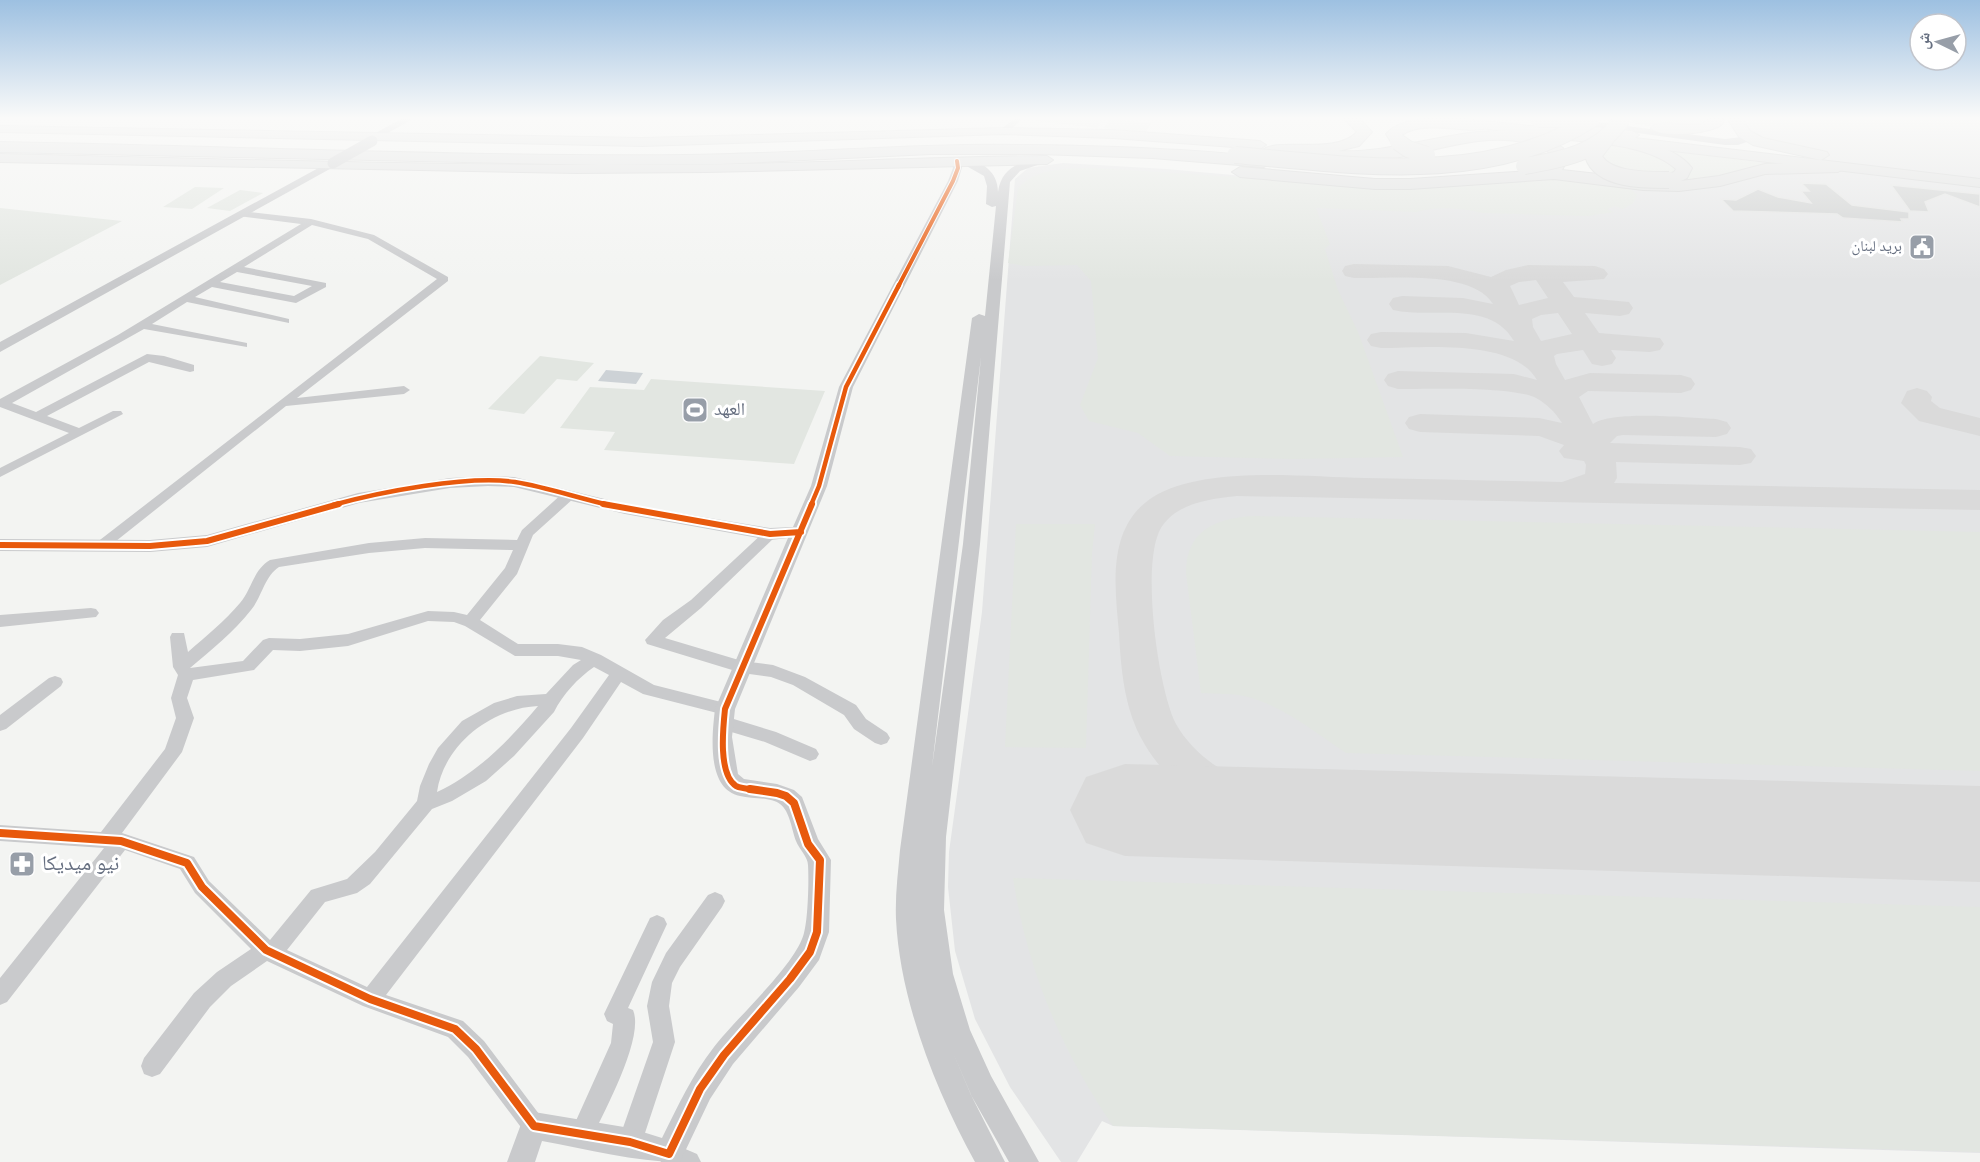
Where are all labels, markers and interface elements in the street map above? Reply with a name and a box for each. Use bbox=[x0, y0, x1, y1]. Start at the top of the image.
north arrow bbox=[1908, 12, 1968, 72]
text: ش bbox=[1914, 32, 1936, 50]
public building icon: بريد لبنان bbox=[1907, 232, 1937, 262]
place label: بريد لبنان bbox=[1852, 238, 1902, 257]
sports icon: العهد bbox=[680, 395, 710, 425]
place label: العهد bbox=[714, 399, 745, 422]
pharmacy icon: نيو ميديكا bbox=[7, 849, 37, 879]
place label: نيو ميديكا bbox=[42, 851, 119, 878]

